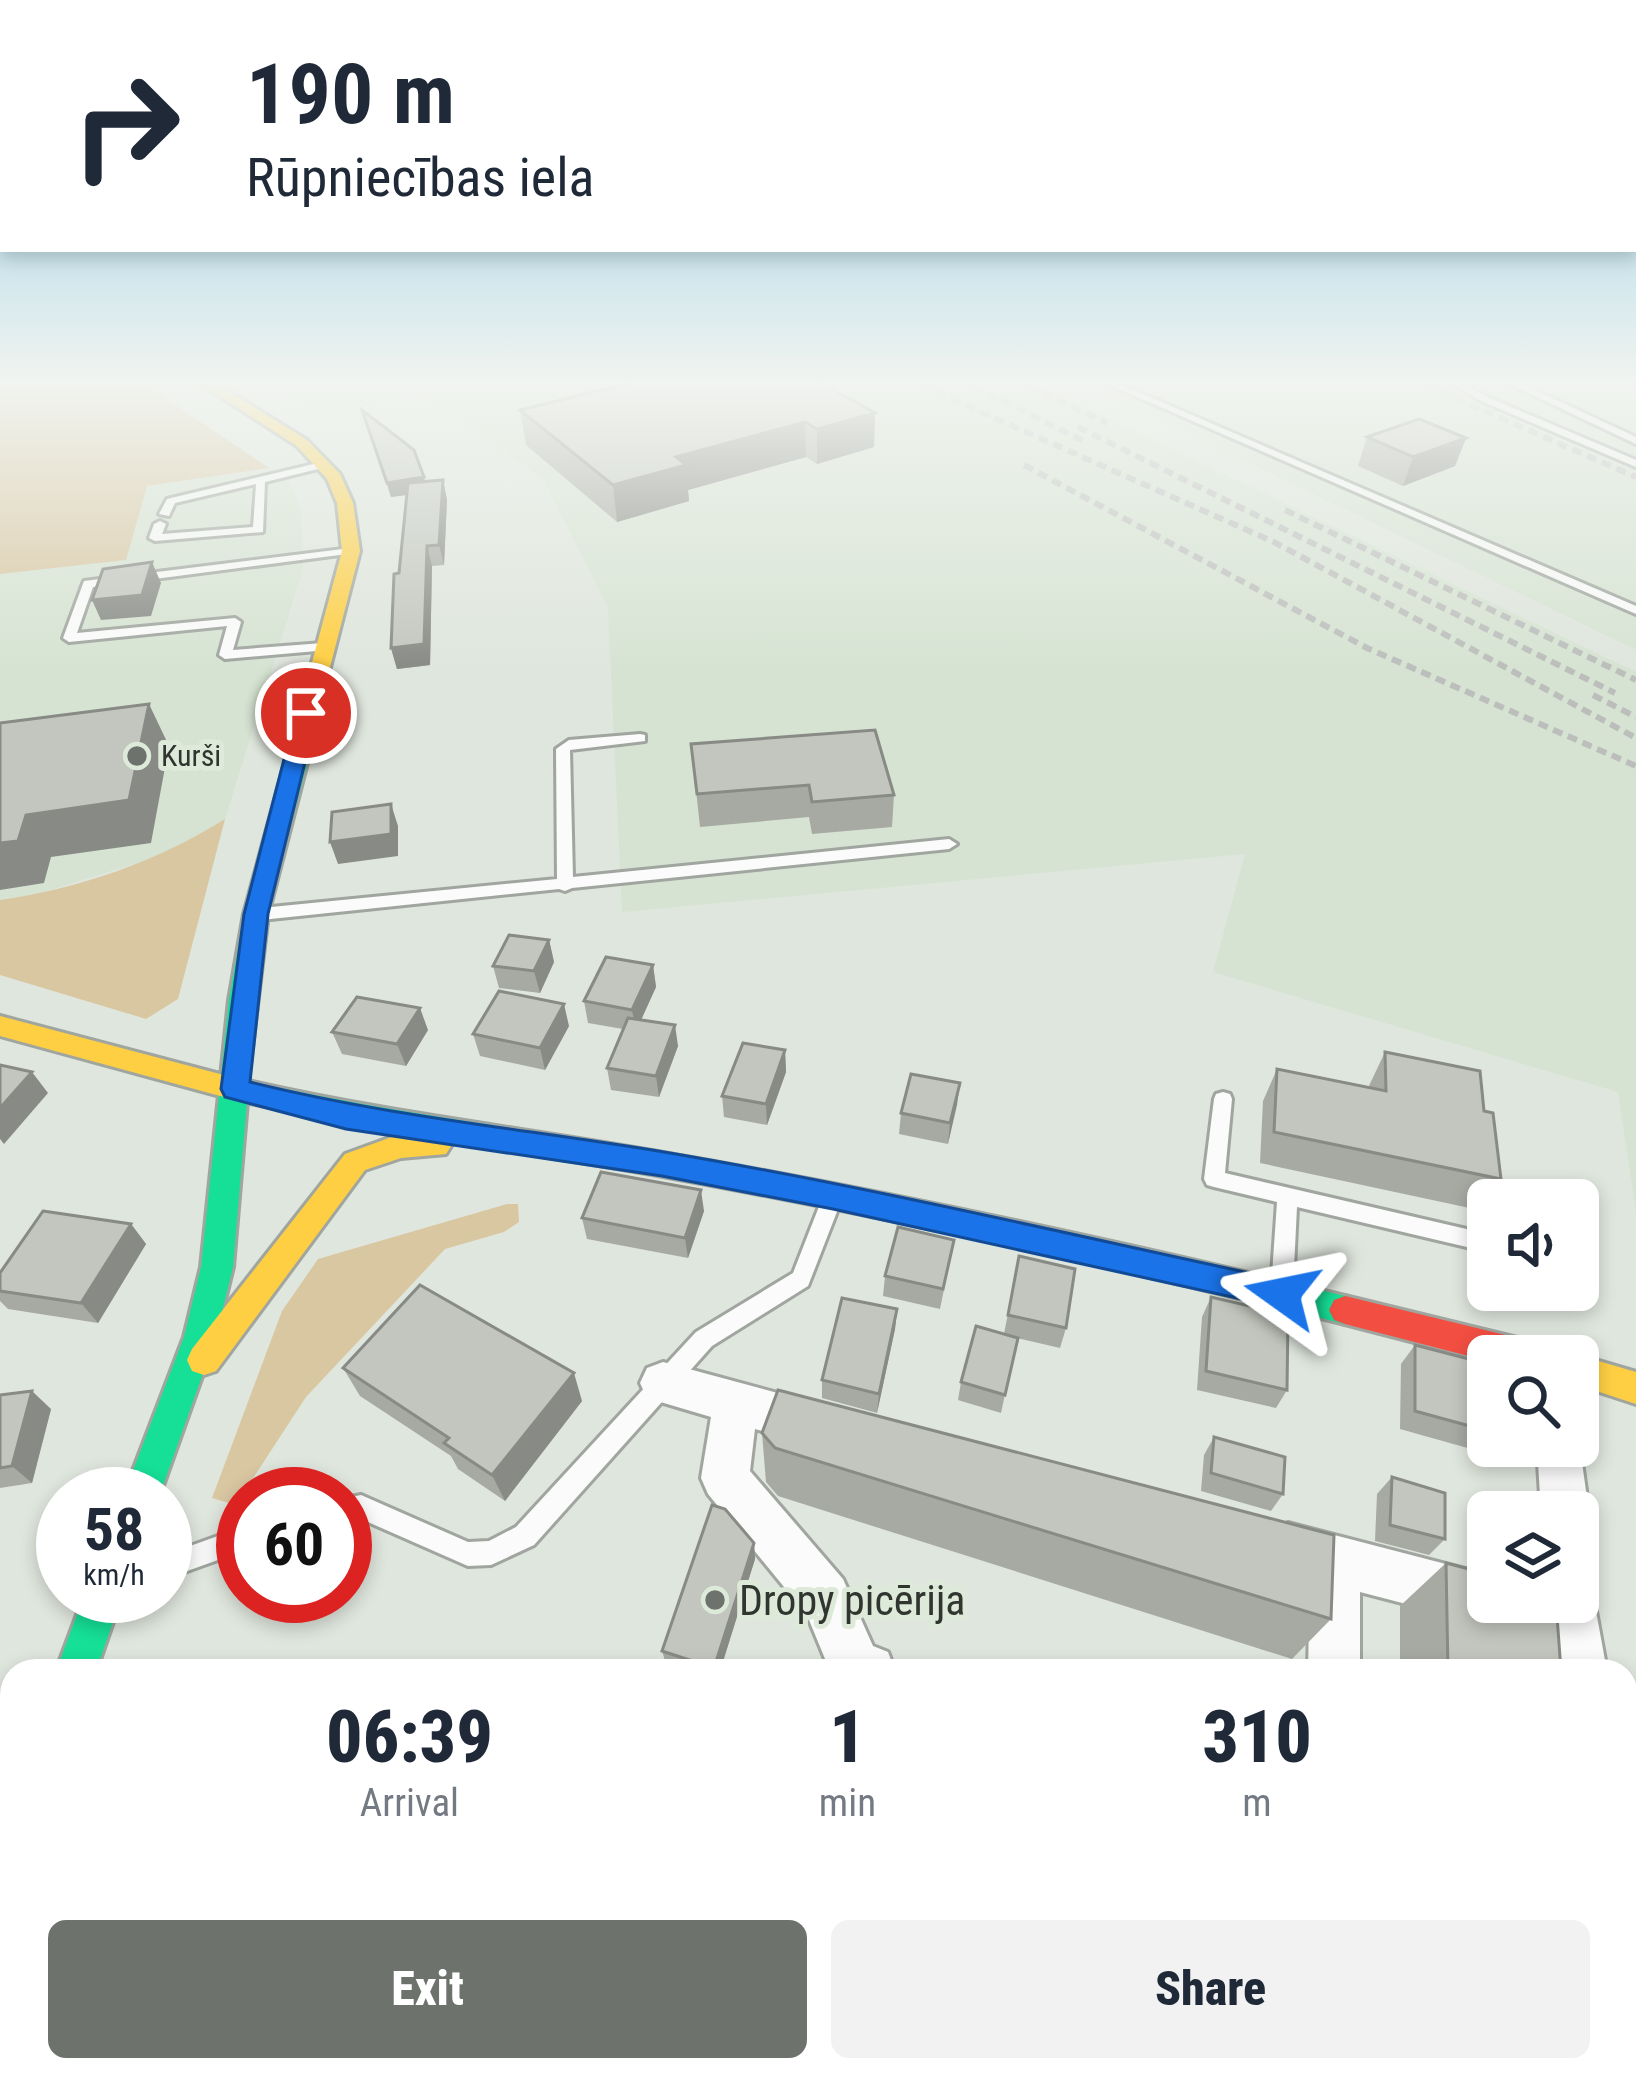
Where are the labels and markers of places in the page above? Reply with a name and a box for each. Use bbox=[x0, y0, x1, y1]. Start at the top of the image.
pin bbox=[255, 662, 357, 764]
place label: Kurši bbox=[161, 738, 221, 773]
marker: Kurši bbox=[124, 743, 150, 769]
place label: Dropy picērija bbox=[739, 1576, 965, 1625]
marker: Dropy picērija bbox=[702, 1587, 728, 1613]

